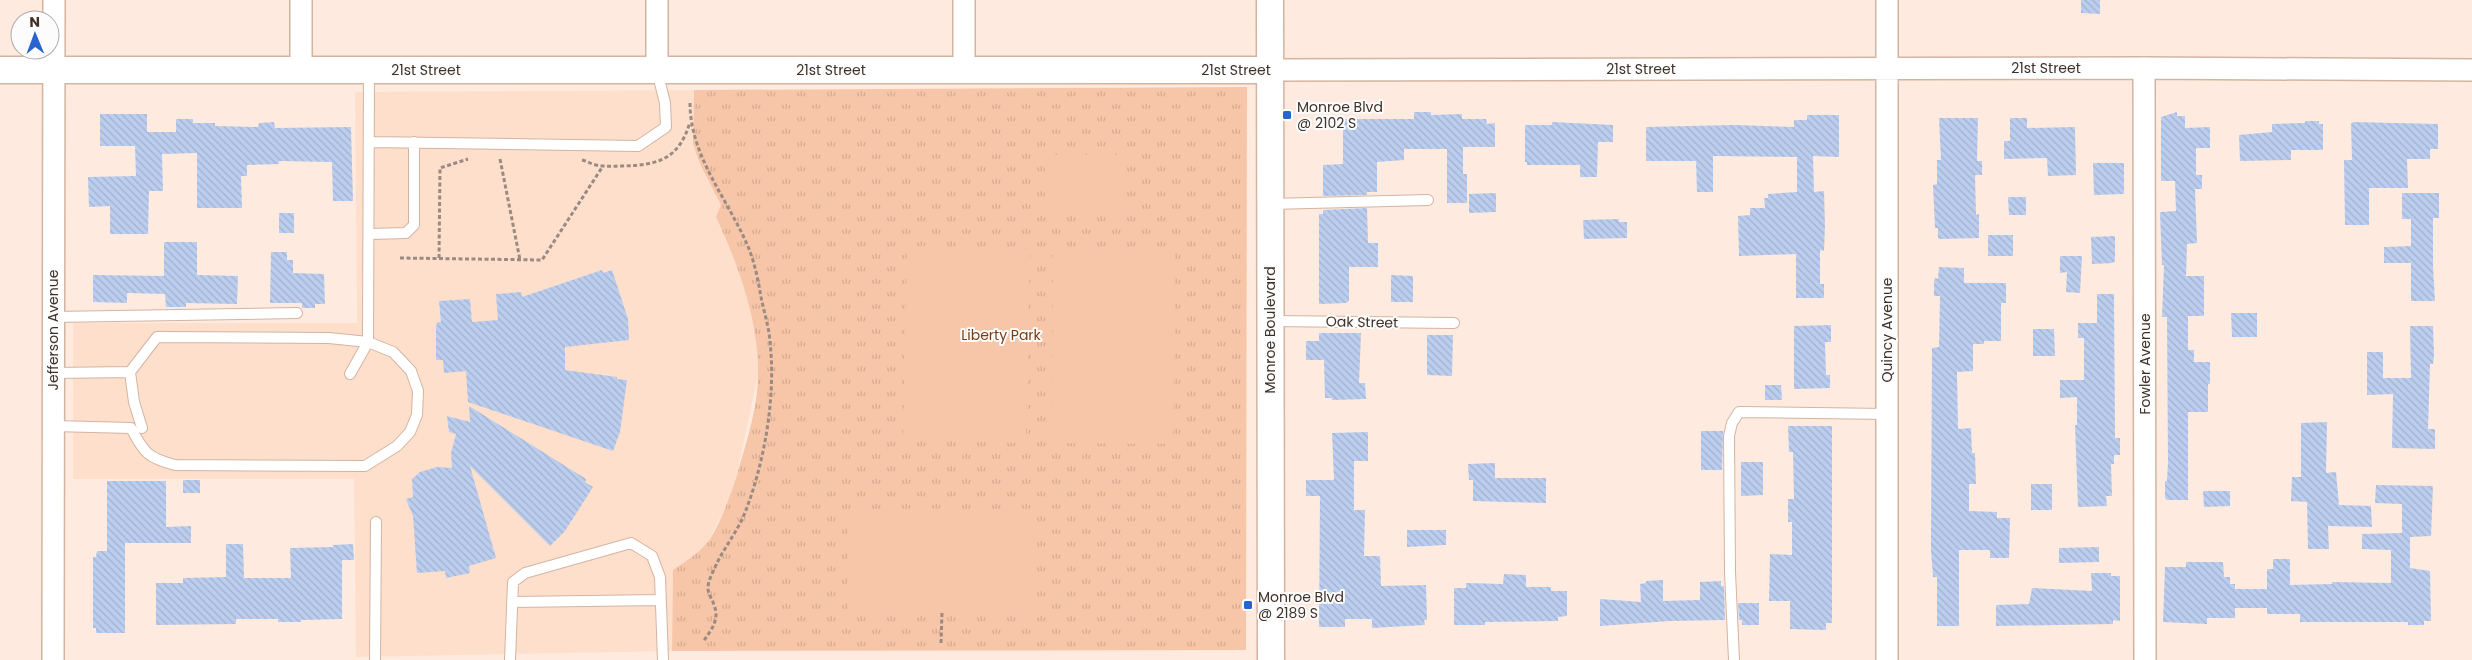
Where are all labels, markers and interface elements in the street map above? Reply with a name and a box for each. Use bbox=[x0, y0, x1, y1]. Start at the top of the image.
north arrow bbox=[10, 10, 60, 60]
text: N bbox=[29, 12, 40, 32]
street label: 21st Street bbox=[2011, 58, 2081, 78]
street label: 21st Street bbox=[1606, 59, 1676, 79]
street label: 21st Street bbox=[391, 60, 461, 80]
street label: 21st Street bbox=[796, 60, 866, 80]
street label: 21st Street bbox=[1201, 60, 1271, 80]
place label: Monroe Blvd @ 2102 S bbox=[1297, 97, 1383, 133]
marker: Monroe Blvd @ 2102 S bbox=[1281, 109, 1293, 121]
street label: Monroe Boulevard bbox=[1260, 266, 1280, 394]
street label: Jefferson Avenue bbox=[43, 269, 63, 390]
street label: Quincy Avenue bbox=[1877, 277, 1897, 383]
street label: Oak Street bbox=[1326, 311, 1398, 333]
street label: Fowler Avenue bbox=[2135, 313, 2155, 415]
park label: Liberty Park bbox=[961, 325, 1042, 345]
place label: Monroe Blvd @ 2189 S bbox=[1258, 587, 1344, 623]
marker: Monroe Blvd @ 2189 S bbox=[1242, 599, 1254, 611]

